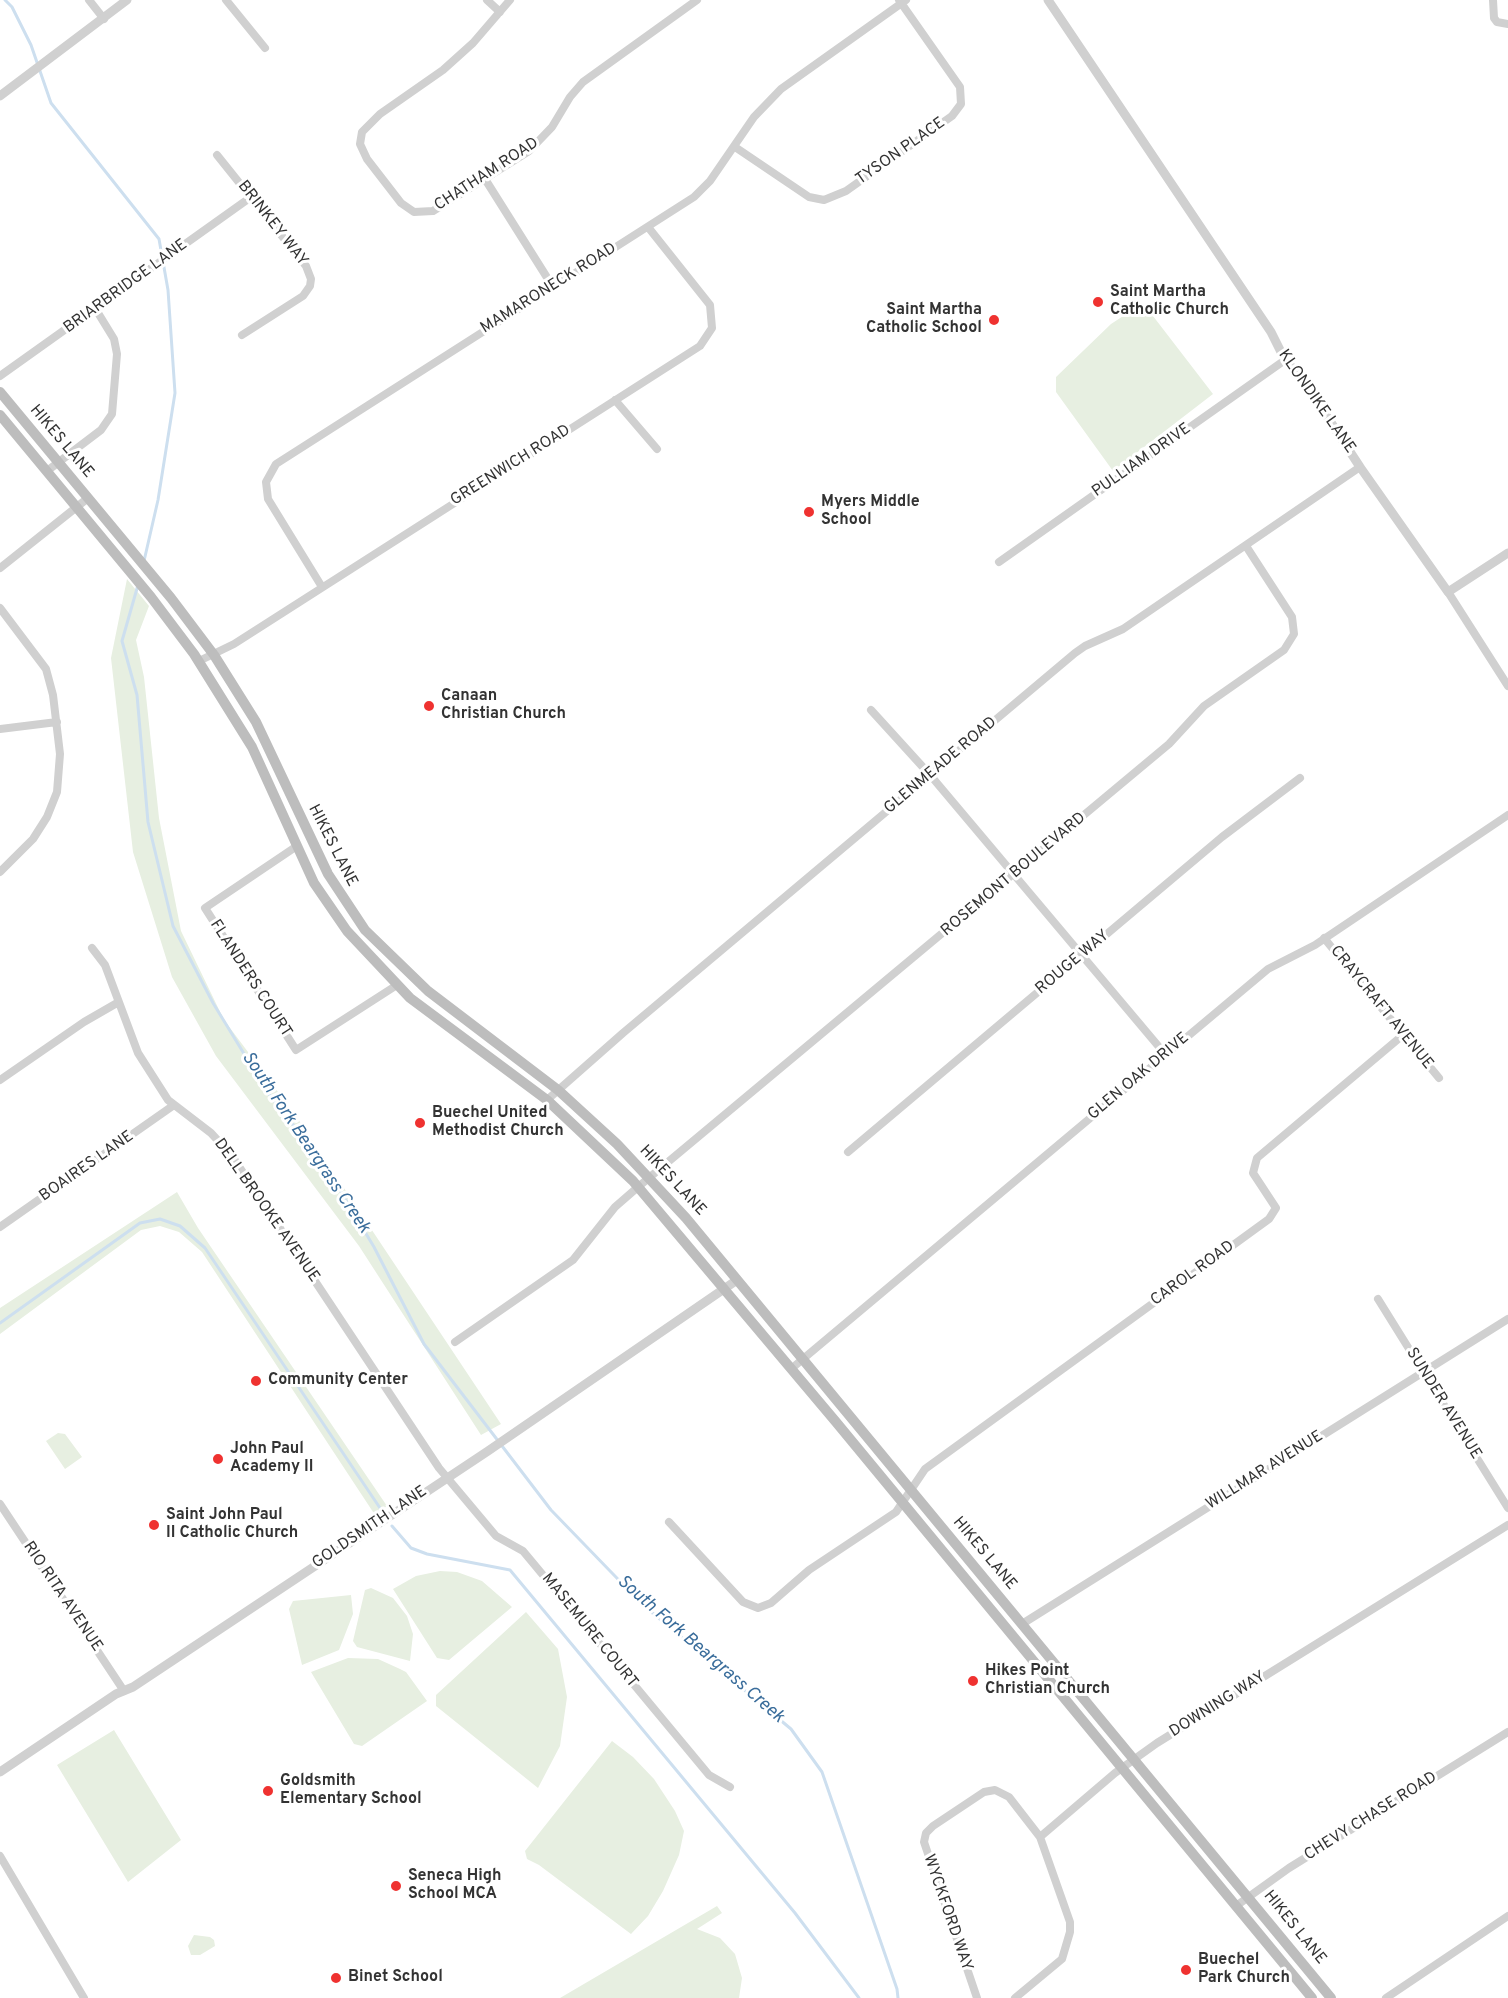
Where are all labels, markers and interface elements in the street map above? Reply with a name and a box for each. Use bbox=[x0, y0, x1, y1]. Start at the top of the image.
street label: TYSON PLACE bbox=[853, 114, 949, 190]
street label: CHATHAM ROAD bbox=[431, 134, 543, 216]
street label: BRINKEY WAY bbox=[233, 177, 311, 271]
street label: BRIARBRIDGE LANE bbox=[61, 236, 191, 338]
street label: MAMARONECK ROAD bbox=[478, 239, 620, 339]
place label: Saint Martha Catholic Church bbox=[1110, 283, 1229, 321]
marker: Saint Martha Catholic Church bbox=[1091, 295, 1105, 309]
place label: Saint Martha Catholic School bbox=[866, 301, 982, 339]
marker: Saint Martha Catholic School bbox=[987, 313, 1001, 327]
street label: KLONDIKE LANE bbox=[1273, 346, 1359, 458]
street label: HIKES LANE bbox=[25, 402, 97, 482]
street label: PULLIAM DRIVE bbox=[1089, 420, 1195, 502]
street label: GREENWICH ROAD bbox=[447, 421, 575, 511]
place label: Myers Middle School bbox=[821, 493, 920, 531]
marker: Myers Middle School bbox=[802, 505, 816, 519]
place label: Canaan Christian Church bbox=[441, 687, 566, 725]
marker: Canaan Christian Church bbox=[422, 699, 436, 713]
street label: GLENMEADE ROAD bbox=[881, 713, 1001, 819]
street label: HIKES LANE bbox=[303, 802, 361, 890]
street label: ROSEMONT BOULEVARD bbox=[938, 809, 1090, 941]
street label: FLANDERS COURT bbox=[205, 917, 295, 1041]
street label: ROUGE WAY bbox=[1032, 927, 1114, 999]
street label: CRAYCRAFT AVENUE bbox=[1325, 942, 1437, 1074]
street label: GLEN OAK DRIVE bbox=[1085, 1029, 1193, 1125]
water label: South Fork Beargrass Creek bbox=[236, 1048, 374, 1238]
place label: Buechel United Methodist Church bbox=[432, 1104, 564, 1142]
marker: Buechel United Methodist Church bbox=[413, 1116, 427, 1130]
street label: BOAIRES LANE bbox=[36, 1127, 138, 1207]
street label: DELL BROOKE AVENUE bbox=[209, 1135, 323, 1287]
street label: HIKES LANE bbox=[634, 1142, 710, 1220]
street label: CAROL ROAD bbox=[1147, 1237, 1239, 1311]
street label: SUNDER AVENUE bbox=[1401, 1345, 1485, 1463]
place label: Community Center bbox=[268, 1371, 408, 1391]
marker: Community Center bbox=[249, 1374, 263, 1388]
street label: WILLMAR AVENUE bbox=[1203, 1427, 1327, 1515]
place label: John Paul Academy II bbox=[230, 1440, 313, 1478]
marker: John Paul Academy II bbox=[211, 1452, 225, 1466]
street label: GOLDSMITH LANE bbox=[309, 1483, 431, 1573]
place label: Saint John Paul II Catholic Church bbox=[166, 1506, 298, 1544]
street label: HIKES LANE bbox=[948, 1514, 1020, 1594]
marker: Saint John Paul II Catholic Church bbox=[147, 1518, 161, 1532]
street label: RIO RITA AVENUE bbox=[18, 1538, 106, 1656]
street label: MASEMURE COURT bbox=[537, 1570, 641, 1692]
water label: South Fork Beargrass Creek bbox=[612, 1572, 788, 1728]
place label: Hikes Point Christian Church bbox=[985, 1662, 1110, 1700]
street label: DOWNING WAY bbox=[1166, 1668, 1270, 1742]
marker: Hikes Point Christian Church bbox=[966, 1674, 980, 1688]
street label: CHEVY CHASE ROAD bbox=[1301, 1768, 1441, 1866]
place label: Goldsmith Elementary School bbox=[280, 1772, 422, 1810]
marker: Goldsmith Elementary School bbox=[261, 1784, 275, 1798]
street label: WYCKFORD WAY bbox=[918, 1852, 976, 1974]
place label: Seneca High School MCA bbox=[408, 1867, 502, 1905]
marker: Seneca High School MCA bbox=[389, 1879, 403, 1893]
street label: HIKES LANE bbox=[1258, 1887, 1330, 1969]
place label: Buechel Park Church bbox=[1198, 1951, 1290, 1989]
marker: Buechel Park Church bbox=[1179, 1963, 1193, 1977]
place label: Binet School bbox=[348, 1968, 443, 1988]
marker: Binet School bbox=[329, 1971, 343, 1985]

